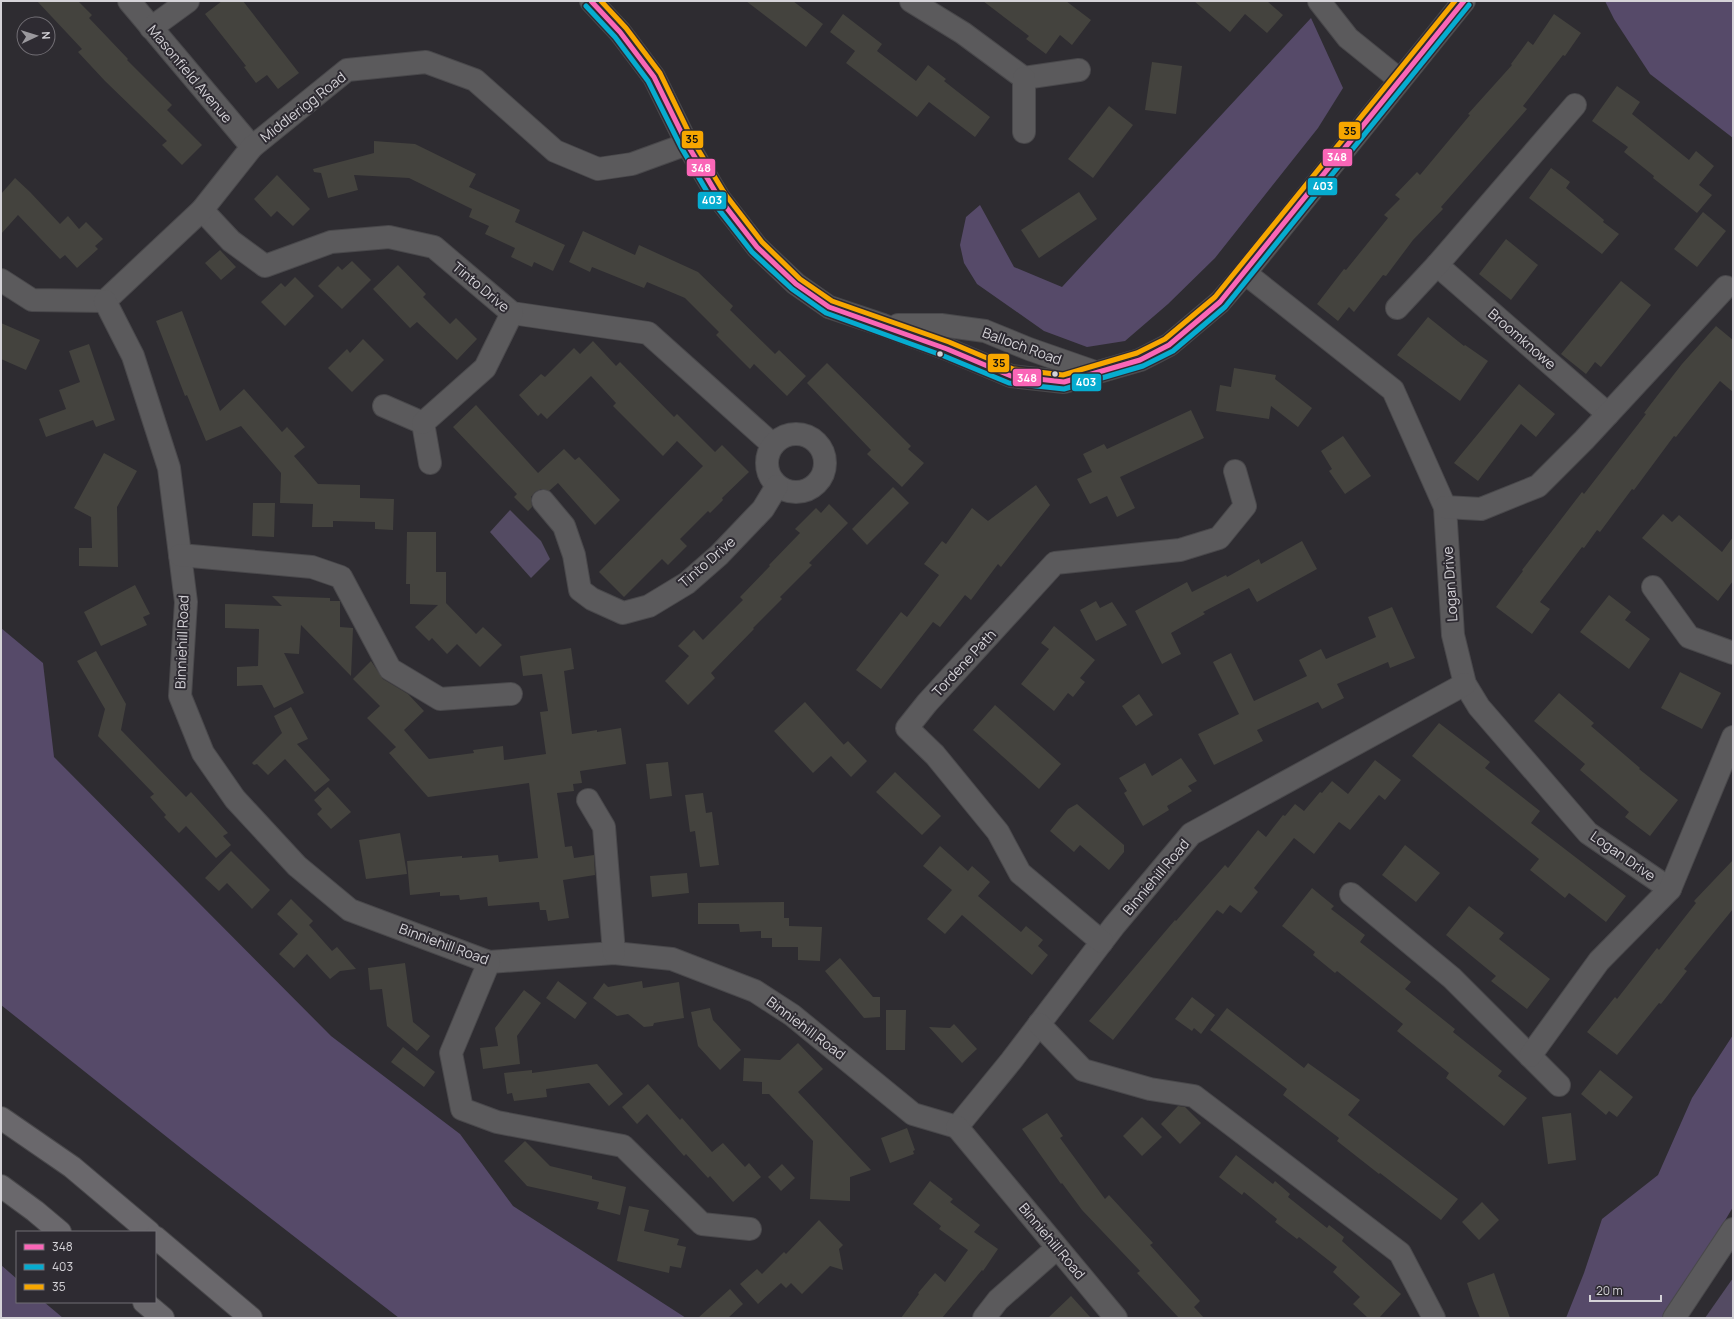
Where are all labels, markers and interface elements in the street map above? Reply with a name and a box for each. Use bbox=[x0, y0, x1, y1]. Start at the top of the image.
north arrow bbox=[16, 16, 56, 56]
street label: Masonfield Avenue bbox=[144, 21, 237, 127]
text: N bbox=[39, 31, 54, 40]
street label: Middlerigg Road bbox=[256, 67, 349, 146]
line badge: 35 bbox=[1338, 121, 1361, 140]
text: 35 bbox=[1344, 123, 1356, 138]
line badge: 35 bbox=[681, 130, 704, 149]
text: 35 bbox=[686, 131, 698, 146]
line badge: 348 bbox=[1322, 148, 1353, 167]
text: 348 bbox=[1327, 149, 1347, 164]
line badge: 348 bbox=[686, 158, 716, 177]
text: 348 bbox=[691, 160, 711, 175]
line badge: 403 bbox=[1307, 177, 1338, 196]
text: 403 bbox=[1313, 178, 1333, 193]
line badge: 403 bbox=[697, 191, 727, 210]
text: 403 bbox=[702, 192, 722, 207]
street label: Tinto Drive bbox=[449, 257, 514, 316]
street label: Broomknowe bbox=[1484, 304, 1560, 373]
street label: Balloch Road bbox=[980, 322, 1065, 369]
unlabelled marker bbox=[935, 349, 945, 359]
line badge: 35 bbox=[987, 353, 1010, 373]
text: 35 bbox=[993, 355, 1005, 370]
line badge: 348 bbox=[1012, 368, 1042, 387]
unlabelled marker bbox=[1050, 369, 1060, 379]
text: 348 bbox=[1017, 370, 1037, 385]
line badge: 403 bbox=[1071, 373, 1102, 392]
text: 403 bbox=[1076, 374, 1096, 389]
street label: Tinto Drive bbox=[674, 532, 739, 591]
street label: Logan Drive bbox=[1437, 546, 1462, 622]
street label: Binniehill Road bbox=[170, 595, 193, 689]
street label: Tordene Path bbox=[927, 625, 1000, 701]
street label: Logan Drive bbox=[1587, 826, 1660, 885]
street label: Binniehill Road bbox=[1118, 835, 1193, 919]
street label: Binniehill Road bbox=[397, 919, 492, 969]
street label: Binniehill Road bbox=[763, 992, 850, 1063]
street label: Binniehill Road bbox=[1015, 1199, 1090, 1283]
legend bbox=[16, 1231, 156, 1303]
text: 348 bbox=[52, 1238, 73, 1255]
text: 403 bbox=[52, 1258, 73, 1275]
scale bar bbox=[1590, 1277, 1661, 1303]
text: 35 bbox=[52, 1278, 66, 1295]
text: 20 m bbox=[1596, 1282, 1623, 1299]

